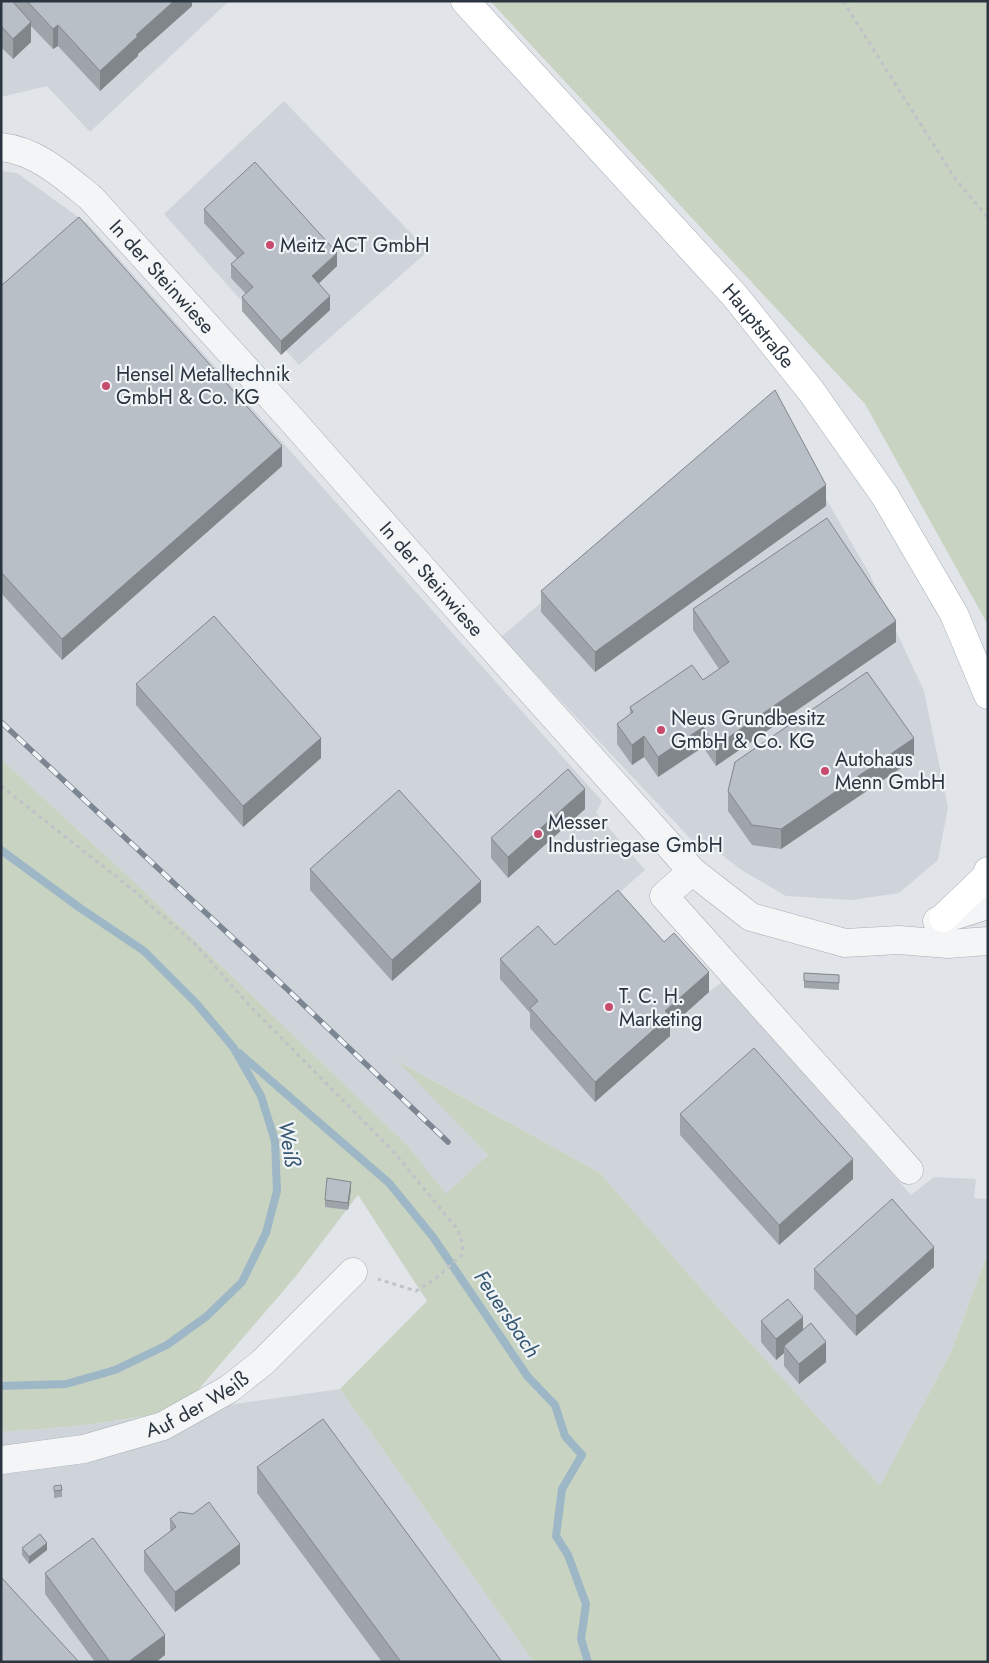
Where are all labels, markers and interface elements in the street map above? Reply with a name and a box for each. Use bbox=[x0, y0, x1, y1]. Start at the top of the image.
street label: In der Steinwiese bbox=[102, 213, 221, 340]
place label: Meitz ACT GmbH bbox=[280, 231, 430, 260]
marker: Meitz ACT GmbH bbox=[264, 239, 276, 251]
street label: Hauptstraße bbox=[715, 277, 801, 375]
place label: Hensel Metalltechnik GmbH & Co. KG bbox=[116, 360, 290, 412]
marker: Hensel Metalltechnik GmbH & Co. KG bbox=[100, 380, 112, 392]
street label: In der Steinwiese bbox=[372, 515, 490, 643]
place label: Neus Grundbesitz GmbH & Co. KG bbox=[671, 704, 825, 756]
marker: Neus Grundbesitz GmbH & Co. KG bbox=[655, 724, 667, 736]
place label: Autohaus Menn GmbH bbox=[835, 745, 945, 797]
marker: Autohaus Menn GmbH bbox=[819, 765, 831, 777]
place label: Messer Industriegase GmbH bbox=[548, 808, 723, 860]
marker: Messer Industriegase GmbH bbox=[532, 828, 544, 840]
place label: T. C. H. Marketing bbox=[619, 982, 702, 1034]
marker: T. C. H. Marketing bbox=[603, 1001, 615, 1013]
water label: Weiß bbox=[271, 1119, 307, 1169]
water label: Feuersbach bbox=[467, 1264, 547, 1364]
street label: Auf der Weiß bbox=[142, 1365, 255, 1445]

